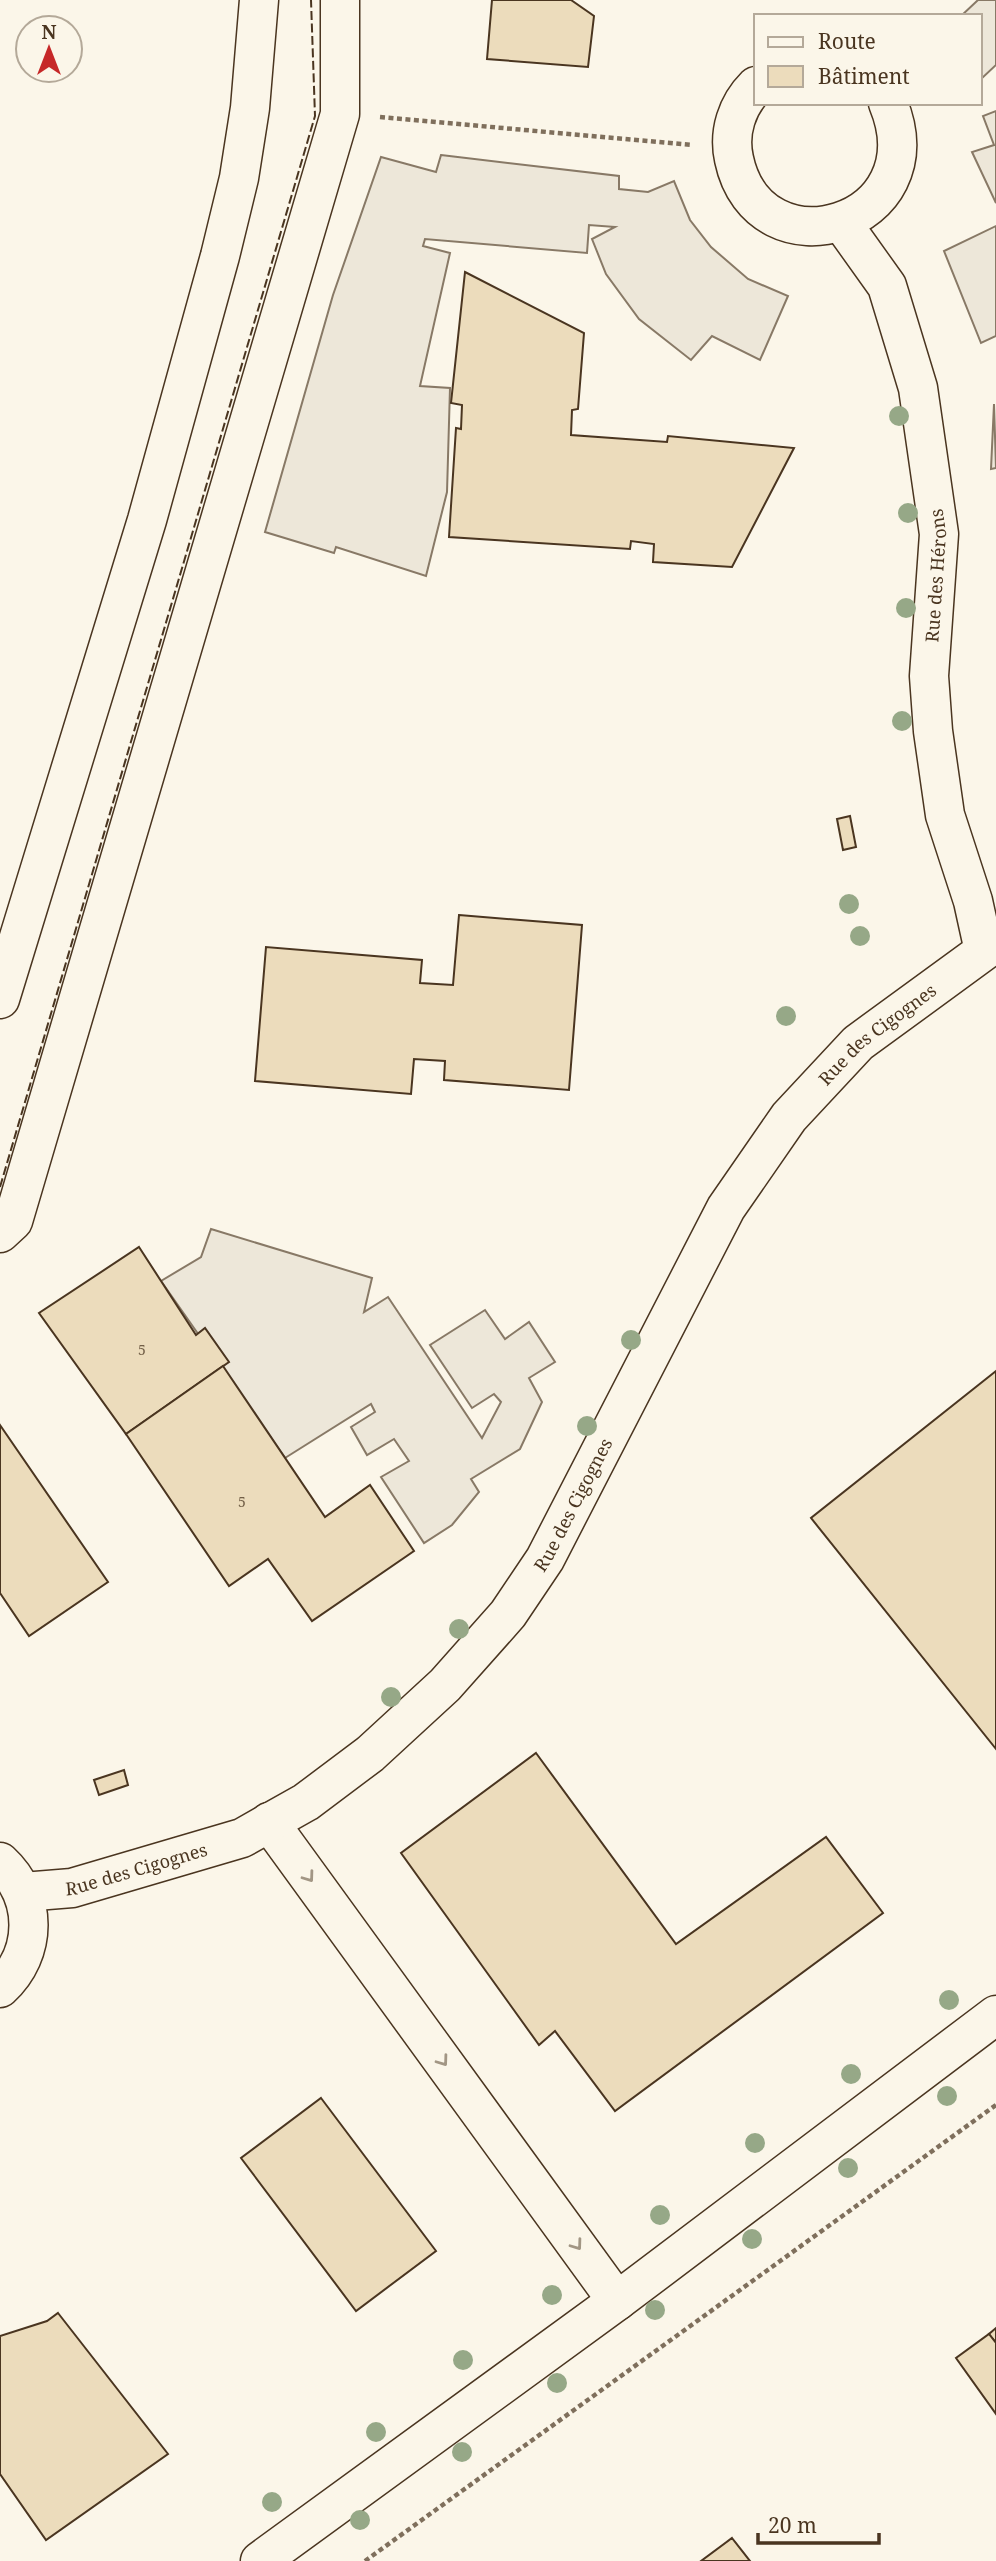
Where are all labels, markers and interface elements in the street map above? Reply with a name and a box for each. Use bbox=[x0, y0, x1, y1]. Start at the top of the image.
north arrow bbox=[14, 14, 84, 84]
legend bbox=[754, 14, 982, 105]
text: N bbox=[42, 19, 57, 45]
text: Route bbox=[818, 27, 876, 55]
text: Bâtiment bbox=[818, 62, 910, 90]
street label: Rue des Hérons bbox=[919, 507, 952, 643]
street label: Rue des Cigognes bbox=[813, 978, 941, 1090]
house number: 5 bbox=[138, 1340, 146, 1359]
street label: Rue des Cigognes bbox=[528, 1434, 617, 1576]
house number: 5 bbox=[238, 1492, 246, 1511]
street label: Rue des Cigognes bbox=[64, 1837, 210, 1901]
one-way arrow bbox=[301, 1869, 314, 1882]
one-way arrow bbox=[435, 2053, 447, 2066]
one-way arrow bbox=[569, 2237, 581, 2250]
scale bar bbox=[758, 2502, 879, 2546]
text: 20 m bbox=[768, 2511, 817, 2539]

